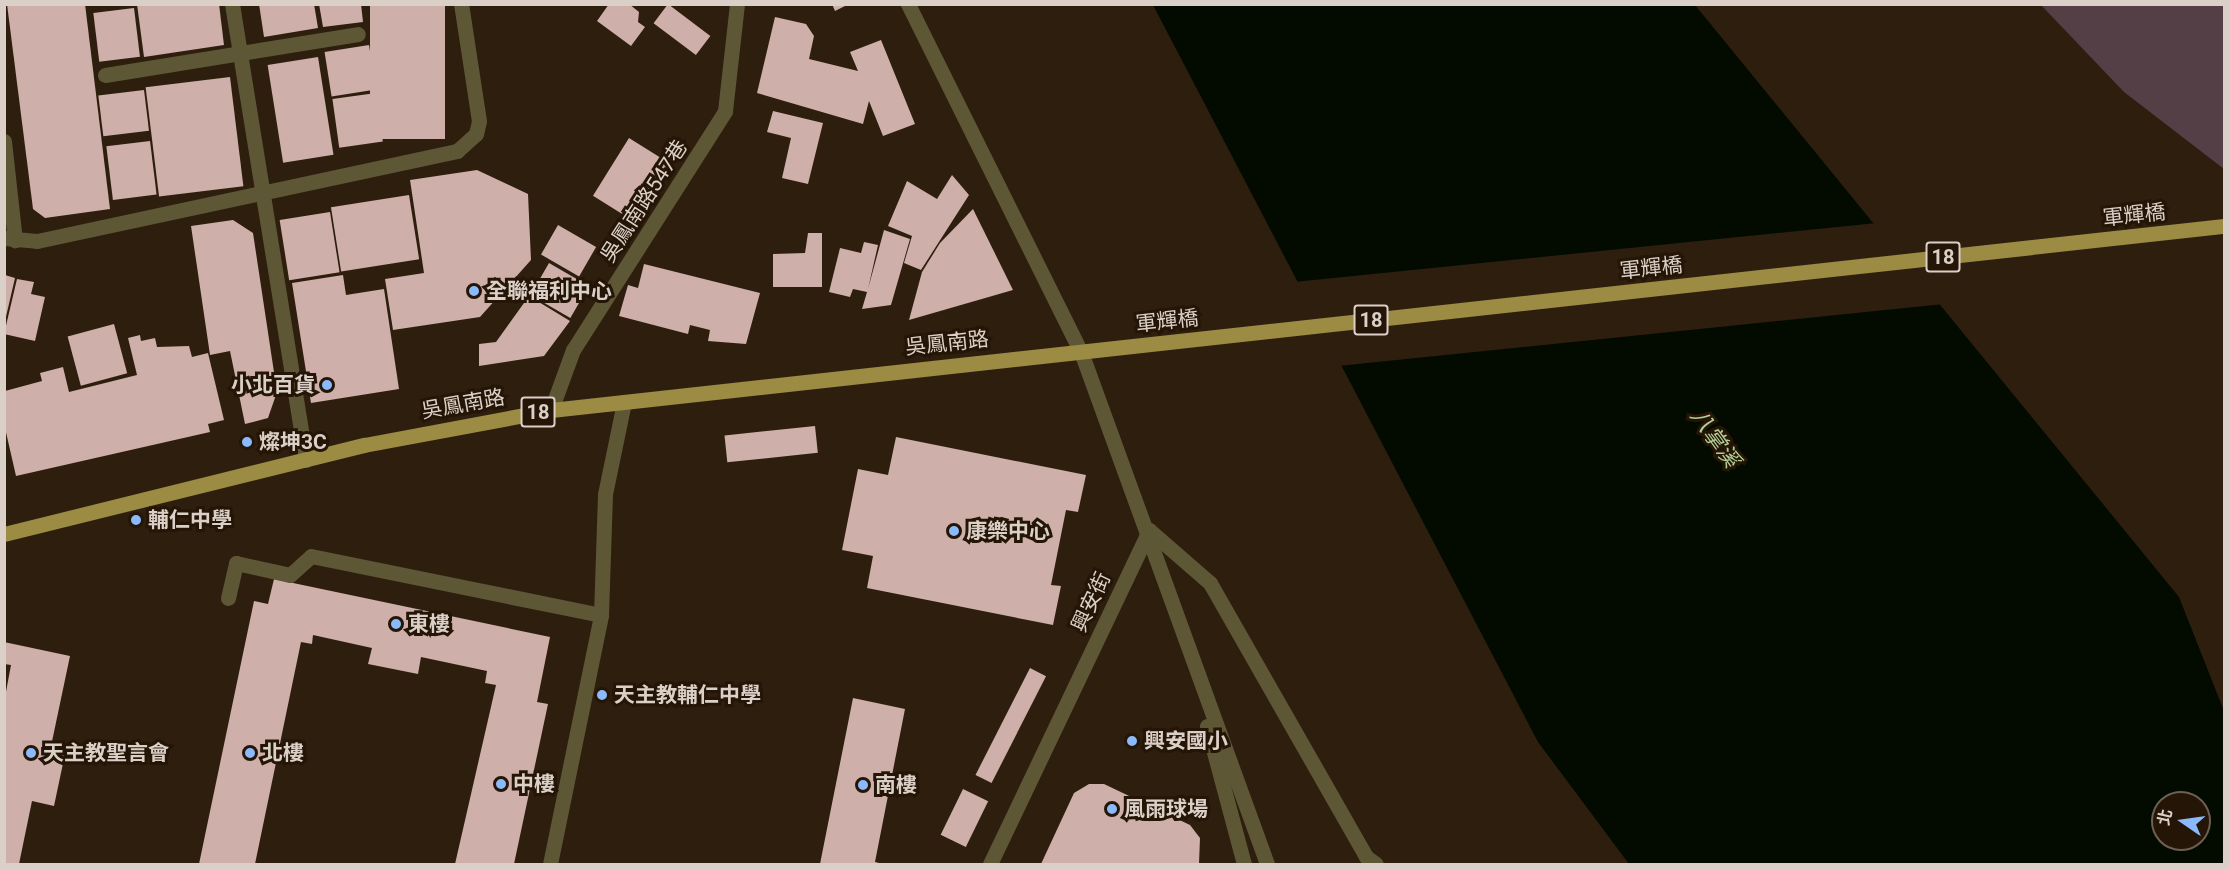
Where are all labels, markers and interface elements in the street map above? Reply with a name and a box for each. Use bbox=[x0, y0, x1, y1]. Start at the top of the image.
street label: 吳鳳南路547巷 bbox=[595, 135, 693, 267]
street label: 軍輝橋 bbox=[2101, 199, 2167, 231]
road number: 18 bbox=[1925, 240, 1961, 274]
street label: 軍輝橋 bbox=[1618, 252, 1684, 284]
place label: 全聯福利中心 bbox=[486, 278, 612, 304]
marker: 全聯福利中心 bbox=[467, 284, 481, 298]
road number: 18 bbox=[1353, 303, 1389, 337]
street label: 軍輝橋 bbox=[1134, 305, 1200, 337]
street label: 吳鳳南路 bbox=[904, 326, 990, 360]
place label: 小北百貨 bbox=[231, 372, 315, 398]
marker: 小北百貨 bbox=[320, 378, 334, 392]
street label: 吳鳳南路 bbox=[419, 384, 507, 424]
road number: 18 bbox=[520, 395, 556, 429]
water label: 八掌溪 bbox=[1685, 404, 1745, 472]
place label: 燦坤3C bbox=[259, 429, 327, 455]
marker: 燦坤3C bbox=[240, 435, 254, 449]
place label: 輔仁中學 bbox=[148, 507, 232, 533]
marker: 輔仁中學 bbox=[129, 513, 143, 527]
place label: 康樂中心 bbox=[966, 518, 1050, 544]
marker: 康樂中心 bbox=[947, 524, 961, 538]
street label: 興安街 bbox=[1066, 568, 1116, 636]
place label: 東樓 bbox=[408, 611, 450, 637]
marker: 東樓 bbox=[389, 617, 403, 631]
place label: 天主教輔仁中學 bbox=[614, 682, 761, 708]
marker: 天主教輔仁中學 bbox=[595, 688, 609, 702]
place label: 興安國小 bbox=[1144, 728, 1228, 754]
marker: 興安國小 bbox=[1125, 734, 1139, 748]
place label: 天主教聖言會 bbox=[43, 740, 169, 766]
place label: 北樓 bbox=[262, 740, 304, 766]
marker: 天主教聖言會 bbox=[24, 746, 38, 760]
marker: 北樓 bbox=[243, 746, 257, 760]
place label: 中樓 bbox=[513, 771, 555, 797]
place label: 南樓 bbox=[875, 772, 917, 798]
marker: 中樓 bbox=[494, 777, 508, 791]
marker: 南樓 bbox=[856, 778, 870, 792]
north arrow bbox=[2151, 791, 2211, 851]
place label: 風雨球場 bbox=[1124, 796, 1208, 822]
marker: 風雨球場 bbox=[1105, 802, 1119, 816]
text: 北 bbox=[2154, 807, 2176, 827]

